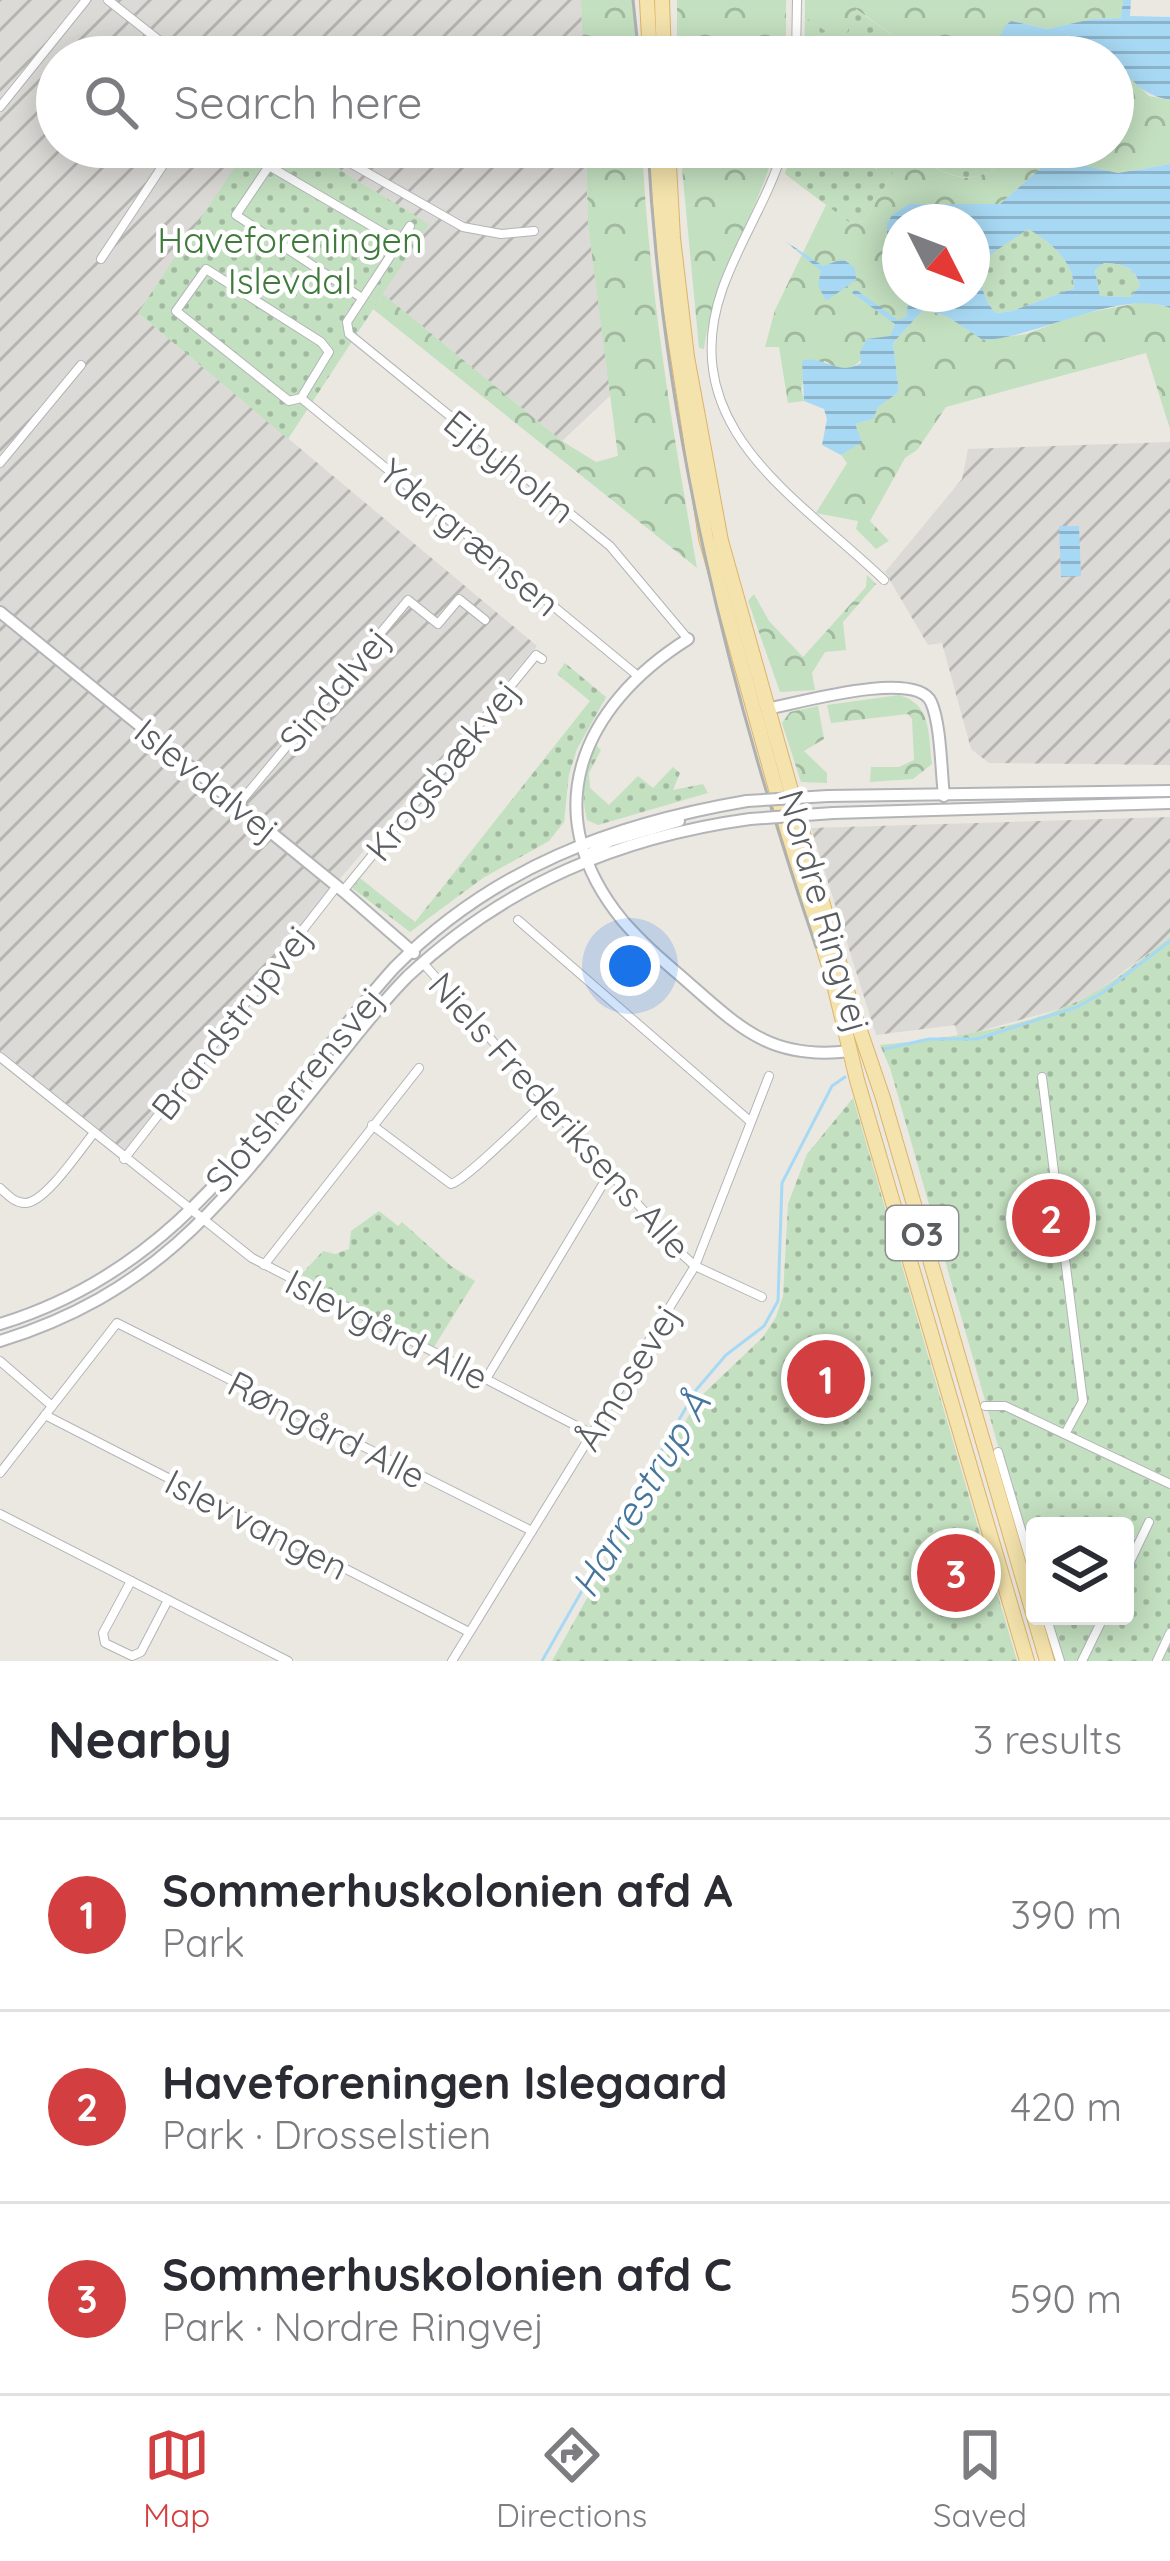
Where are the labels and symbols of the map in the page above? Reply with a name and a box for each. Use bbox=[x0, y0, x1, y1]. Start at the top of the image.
north arrow bbox=[882, 204, 990, 312]
park label: Haveforeningen Islevdal bbox=[157, 217, 423, 303]
street label: Ejbyholm bbox=[435, 400, 585, 532]
street label: Ydergrænsen bbox=[371, 448, 569, 626]
street label: Sindalvej bbox=[269, 618, 399, 760]
street label: Krogsbækvej bbox=[355, 670, 529, 870]
street label: Islevdalvej bbox=[126, 708, 288, 852]
street label: Nordre Ringvej bbox=[769, 785, 881, 1037]
street label: Brandstrupvej bbox=[141, 915, 321, 1129]
your location bbox=[600, 936, 660, 996]
street label: Niels Frederiksens Alle bbox=[419, 962, 701, 1268]
street label: Slotsherrensvej bbox=[195, 977, 393, 1201]
pin: 2 bbox=[1012, 1173, 1090, 1263]
road number: O3 bbox=[886, 1206, 958, 1260]
street label: Islevgård Alle bbox=[278, 1259, 496, 1399]
street label: Åmosevej bbox=[564, 1296, 690, 1458]
pin: 1 bbox=[787, 1334, 865, 1424]
street label: Røngård Alle bbox=[221, 1360, 433, 1498]
water label: Harrestrup Å bbox=[559, 1382, 721, 1606]
street label: Islevvangen bbox=[158, 1459, 356, 1589]
pin: 3 bbox=[917, 1528, 995, 1618]

